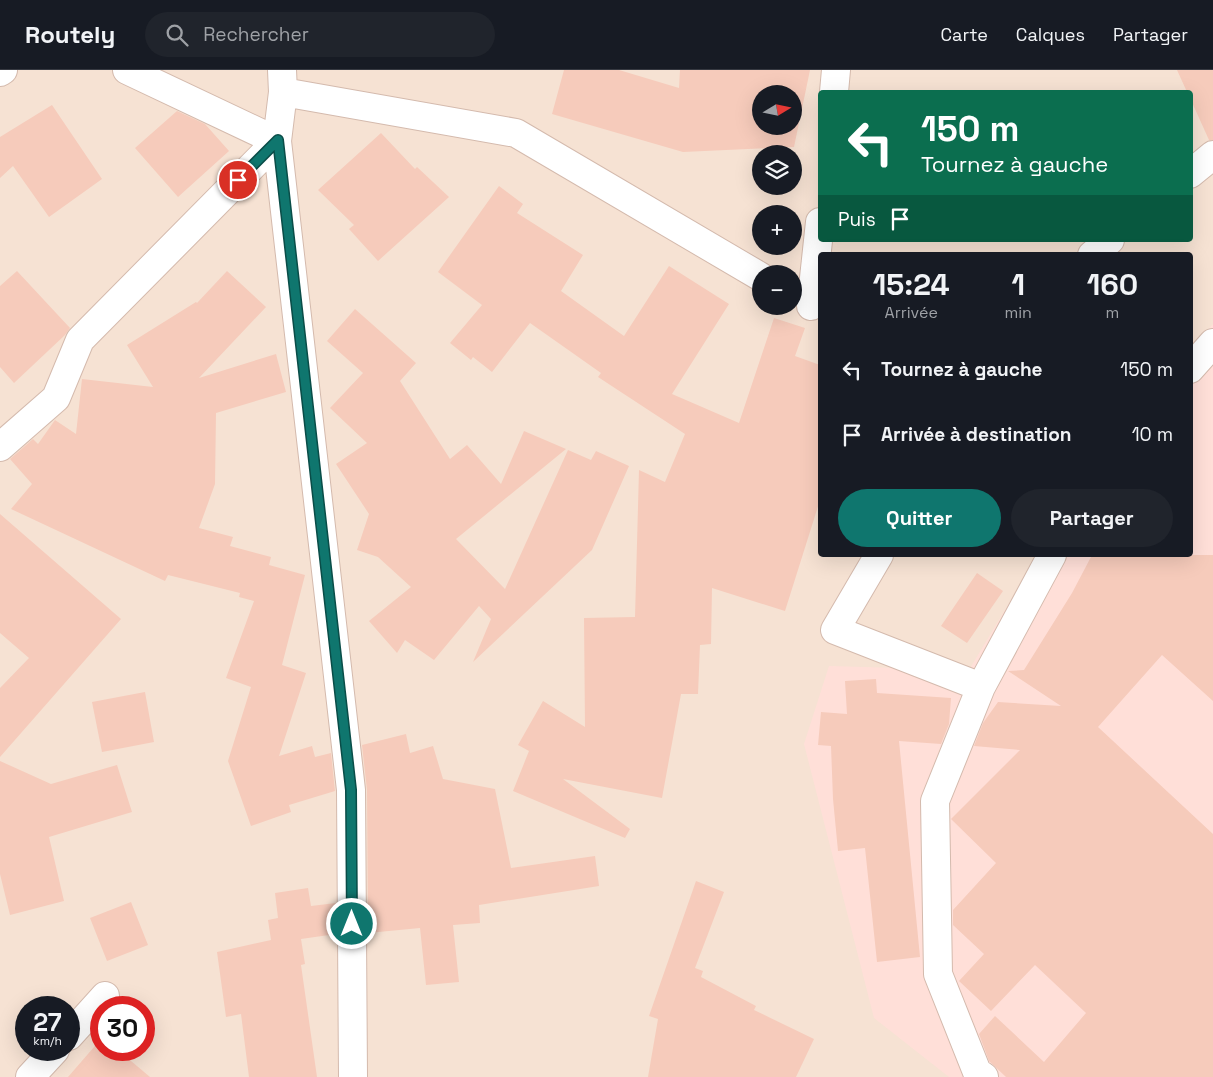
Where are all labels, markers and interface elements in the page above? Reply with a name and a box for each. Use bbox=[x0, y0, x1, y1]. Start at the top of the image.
search box bbox=[145, 12, 495, 57]
text: Routely bbox=[25, 19, 115, 50]
icon: search bbox=[163, 21, 191, 49]
text: Rechercher bbox=[203, 22, 309, 47]
text: Carte bbox=[941, 23, 988, 46]
text: Calques bbox=[1016, 23, 1085, 46]
text: Partager bbox=[1113, 23, 1188, 46]
north arrow bbox=[752, 85, 802, 135]
map controls bbox=[752, 85, 802, 315]
text: 150 m bbox=[921, 107, 1019, 151]
icon: left bbox=[838, 110, 903, 175]
button: layers bbox=[752, 145, 802, 195]
text: Tournez à gauche bbox=[921, 150, 1108, 178]
pin bbox=[217, 159, 259, 201]
icon: arrive bbox=[224, 166, 252, 194]
button: + bbox=[752, 205, 802, 255]
icon: arrive bbox=[886, 205, 914, 233]
text: Puis bbox=[838, 207, 876, 232]
button: − bbox=[752, 265, 802, 315]
text: 15:24 bbox=[873, 265, 950, 304]
text: 1 bbox=[1011, 265, 1025, 304]
text: 160 bbox=[1087, 265, 1138, 304]
text: Arrivée bbox=[885, 302, 938, 323]
text: min bbox=[1004, 302, 1032, 323]
text: m bbox=[1106, 302, 1119, 323]
icon: left bbox=[838, 356, 866, 384]
text: Tournez à gauche bbox=[881, 357, 1043, 382]
text: 150 m bbox=[1120, 357, 1173, 382]
icon: arrive bbox=[838, 421, 866, 449]
text: Arrivée à destination bbox=[881, 422, 1071, 447]
text: 10 m bbox=[1132, 422, 1173, 447]
button: Quitter bbox=[838, 489, 1001, 547]
button: Partager bbox=[1011, 489, 1173, 547]
position arrow bbox=[325, 897, 377, 949]
speed limit sign: 30 bbox=[90, 996, 155, 1061]
text: 27 bbox=[33, 1006, 62, 1038]
text: km/h bbox=[33, 1033, 62, 1049]

